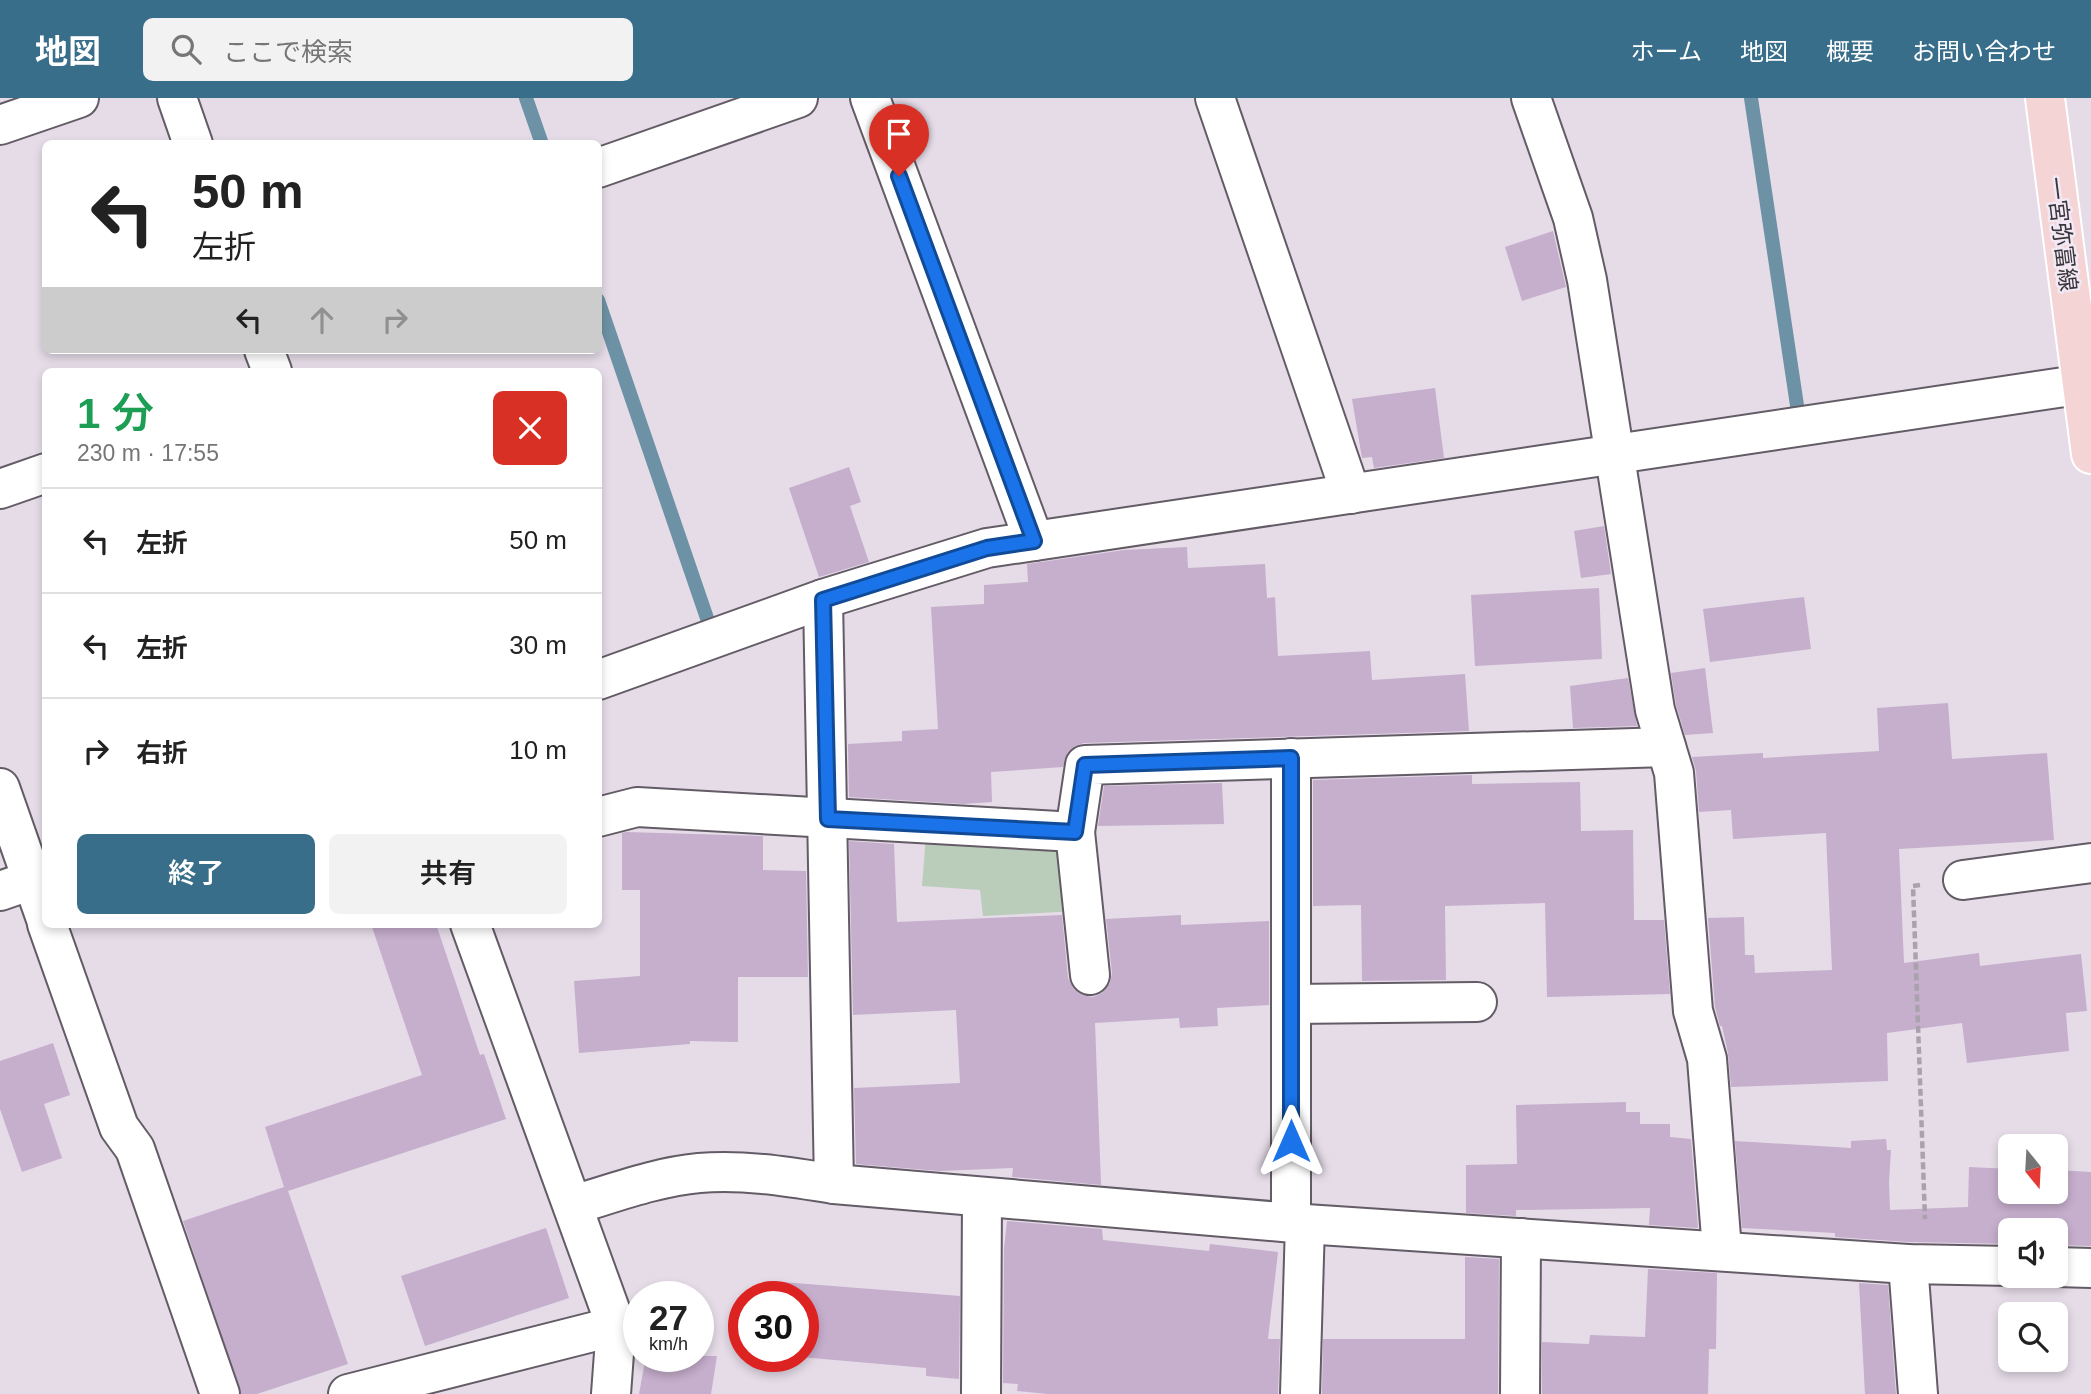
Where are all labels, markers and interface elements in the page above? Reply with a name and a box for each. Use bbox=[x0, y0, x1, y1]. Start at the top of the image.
search box bbox=[143, 18, 633, 81]
icon: search bbox=[167, 30, 205, 68]
text: 地図 bbox=[35, 33, 101, 70]
text: ここで検索 bbox=[223, 37, 353, 67]
text: ホーム bbox=[1631, 38, 1702, 65]
text: 地図 bbox=[1740, 38, 1788, 65]
text: 概要 bbox=[1826, 38, 1874, 65]
text: お問い合わせ bbox=[1912, 38, 2056, 65]
pin bbox=[869, 104, 929, 176]
icon: arrive bbox=[880, 115, 918, 153]
text: 50 m bbox=[192, 164, 304, 218]
icon: left bbox=[77, 168, 168, 259]
street label: 一宮弥富線 bbox=[2042, 175, 2082, 293]
text: 左折 bbox=[192, 229, 256, 265]
icon: left bbox=[230, 301, 268, 339]
icon: ahead bbox=[303, 301, 341, 339]
icon: right bbox=[376, 301, 414, 339]
text: 1 分 bbox=[77, 390, 154, 437]
button: close bbox=[493, 391, 567, 465]
text: 230 m · 17:55 bbox=[77, 440, 219, 466]
icon: left bbox=[77, 522, 115, 560]
text: 50 m bbox=[509, 525, 567, 555]
text: 左折 bbox=[136, 528, 188, 558]
icon: left bbox=[77, 627, 115, 665]
text: 30 m bbox=[509, 630, 567, 660]
text: 左折 bbox=[136, 633, 188, 663]
icon: right bbox=[77, 732, 115, 770]
text: 10 m bbox=[509, 735, 567, 765]
text: 右折 bbox=[136, 738, 188, 768]
button: 終了 bbox=[77, 834, 315, 914]
button: 共有 bbox=[329, 834, 567, 914]
position arrow bbox=[1254, 1104, 1328, 1178]
north arrow bbox=[1998, 1134, 2068, 1204]
map controls bbox=[1998, 1134, 2068, 1372]
button: sound bbox=[1998, 1218, 2068, 1288]
speed limit sign: 30 bbox=[728, 1281, 819, 1372]
text: 27 bbox=[649, 1298, 688, 1337]
button: search bbox=[1998, 1302, 2068, 1372]
text: km/h bbox=[649, 1334, 688, 1354]

